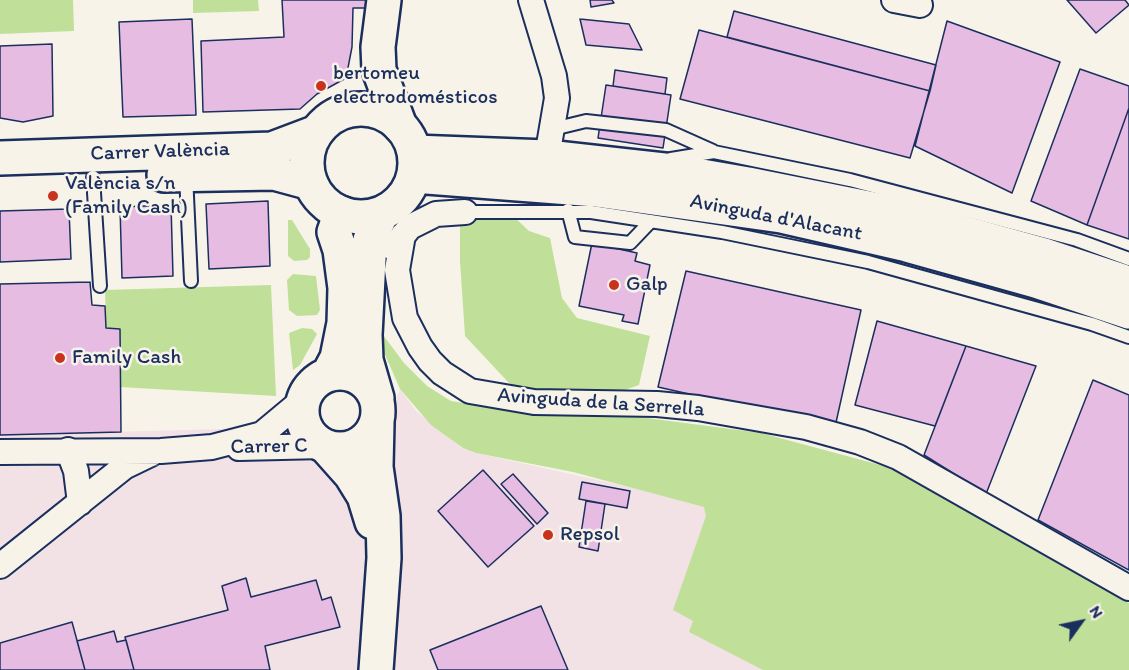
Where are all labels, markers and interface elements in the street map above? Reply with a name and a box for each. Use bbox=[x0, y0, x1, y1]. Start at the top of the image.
place label: bertomeu electrodomésticos bbox=[333, 61, 498, 111]
marker: bertomeu electrodomésticos bbox=[314, 79, 328, 93]
street label: Carrer València bbox=[90, 137, 230, 167]
place label: València s/n (Family Cash) bbox=[65, 171, 188, 221]
marker: València s/n (Family Cash) bbox=[46, 189, 60, 203]
street label: Avinguda d'Alacant bbox=[688, 189, 864, 247]
place label: Galp bbox=[626, 272, 668, 298]
marker: Galp bbox=[607, 278, 621, 292]
place label: Family Cash bbox=[72, 345, 181, 371]
marker: Family Cash bbox=[53, 351, 67, 365]
street label: Avinguda de la Serrella bbox=[497, 383, 705, 423]
street label: Carrer C bbox=[230, 434, 308, 460]
place label: Repsol bbox=[560, 522, 620, 548]
marker: Repsol bbox=[541, 528, 555, 542]
north arrow bbox=[1051, 592, 1111, 652]
text: N bbox=[1086, 602, 1107, 622]

